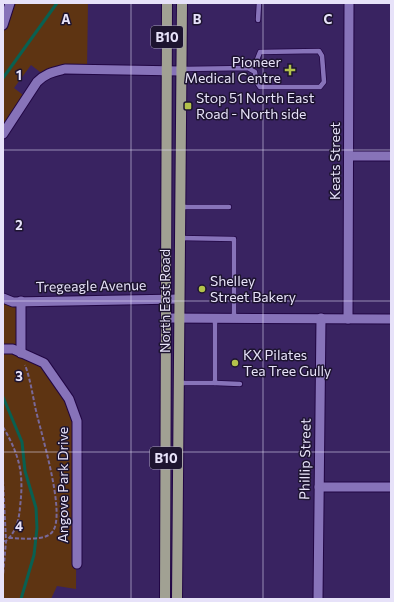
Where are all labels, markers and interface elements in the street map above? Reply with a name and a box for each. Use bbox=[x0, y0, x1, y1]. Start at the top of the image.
text: A bbox=[61, 11, 71, 27]
text: B bbox=[193, 11, 202, 27]
text: C bbox=[324, 11, 333, 27]
road number: B10 bbox=[151, 26, 183, 48]
place label: Pioneer Medical Centre bbox=[185, 53, 281, 86]
marker: Pioneer Medical Centre bbox=[284, 64, 296, 76]
text: 1 bbox=[16, 67, 22, 83]
place label: Stop 51 North East Road - North side bbox=[196, 89, 315, 122]
marker: Stop 51 North East Road - North side bbox=[183, 101, 193, 111]
street label: Keats Street bbox=[326, 122, 343, 200]
text: 2 bbox=[15, 217, 23, 233]
street label: North East Road bbox=[156, 249, 173, 353]
place label: Shelley Street Bakery bbox=[210, 272, 296, 305]
street label: Tregeagle Avenue bbox=[36, 276, 146, 295]
marker: Shelley Street Bakery bbox=[197, 284, 207, 294]
place label: KX Pilates Tea Tree Gully bbox=[243, 346, 331, 379]
marker: KX Pilates Tea Tree Gully bbox=[230, 358, 240, 368]
text: 3 bbox=[15, 368, 23, 384]
street label: Phillip Street bbox=[295, 418, 314, 500]
street label: Angove Park Drive bbox=[54, 427, 71, 543]
road number: B10 bbox=[150, 447, 182, 469]
text: 4 bbox=[15, 518, 23, 534]

